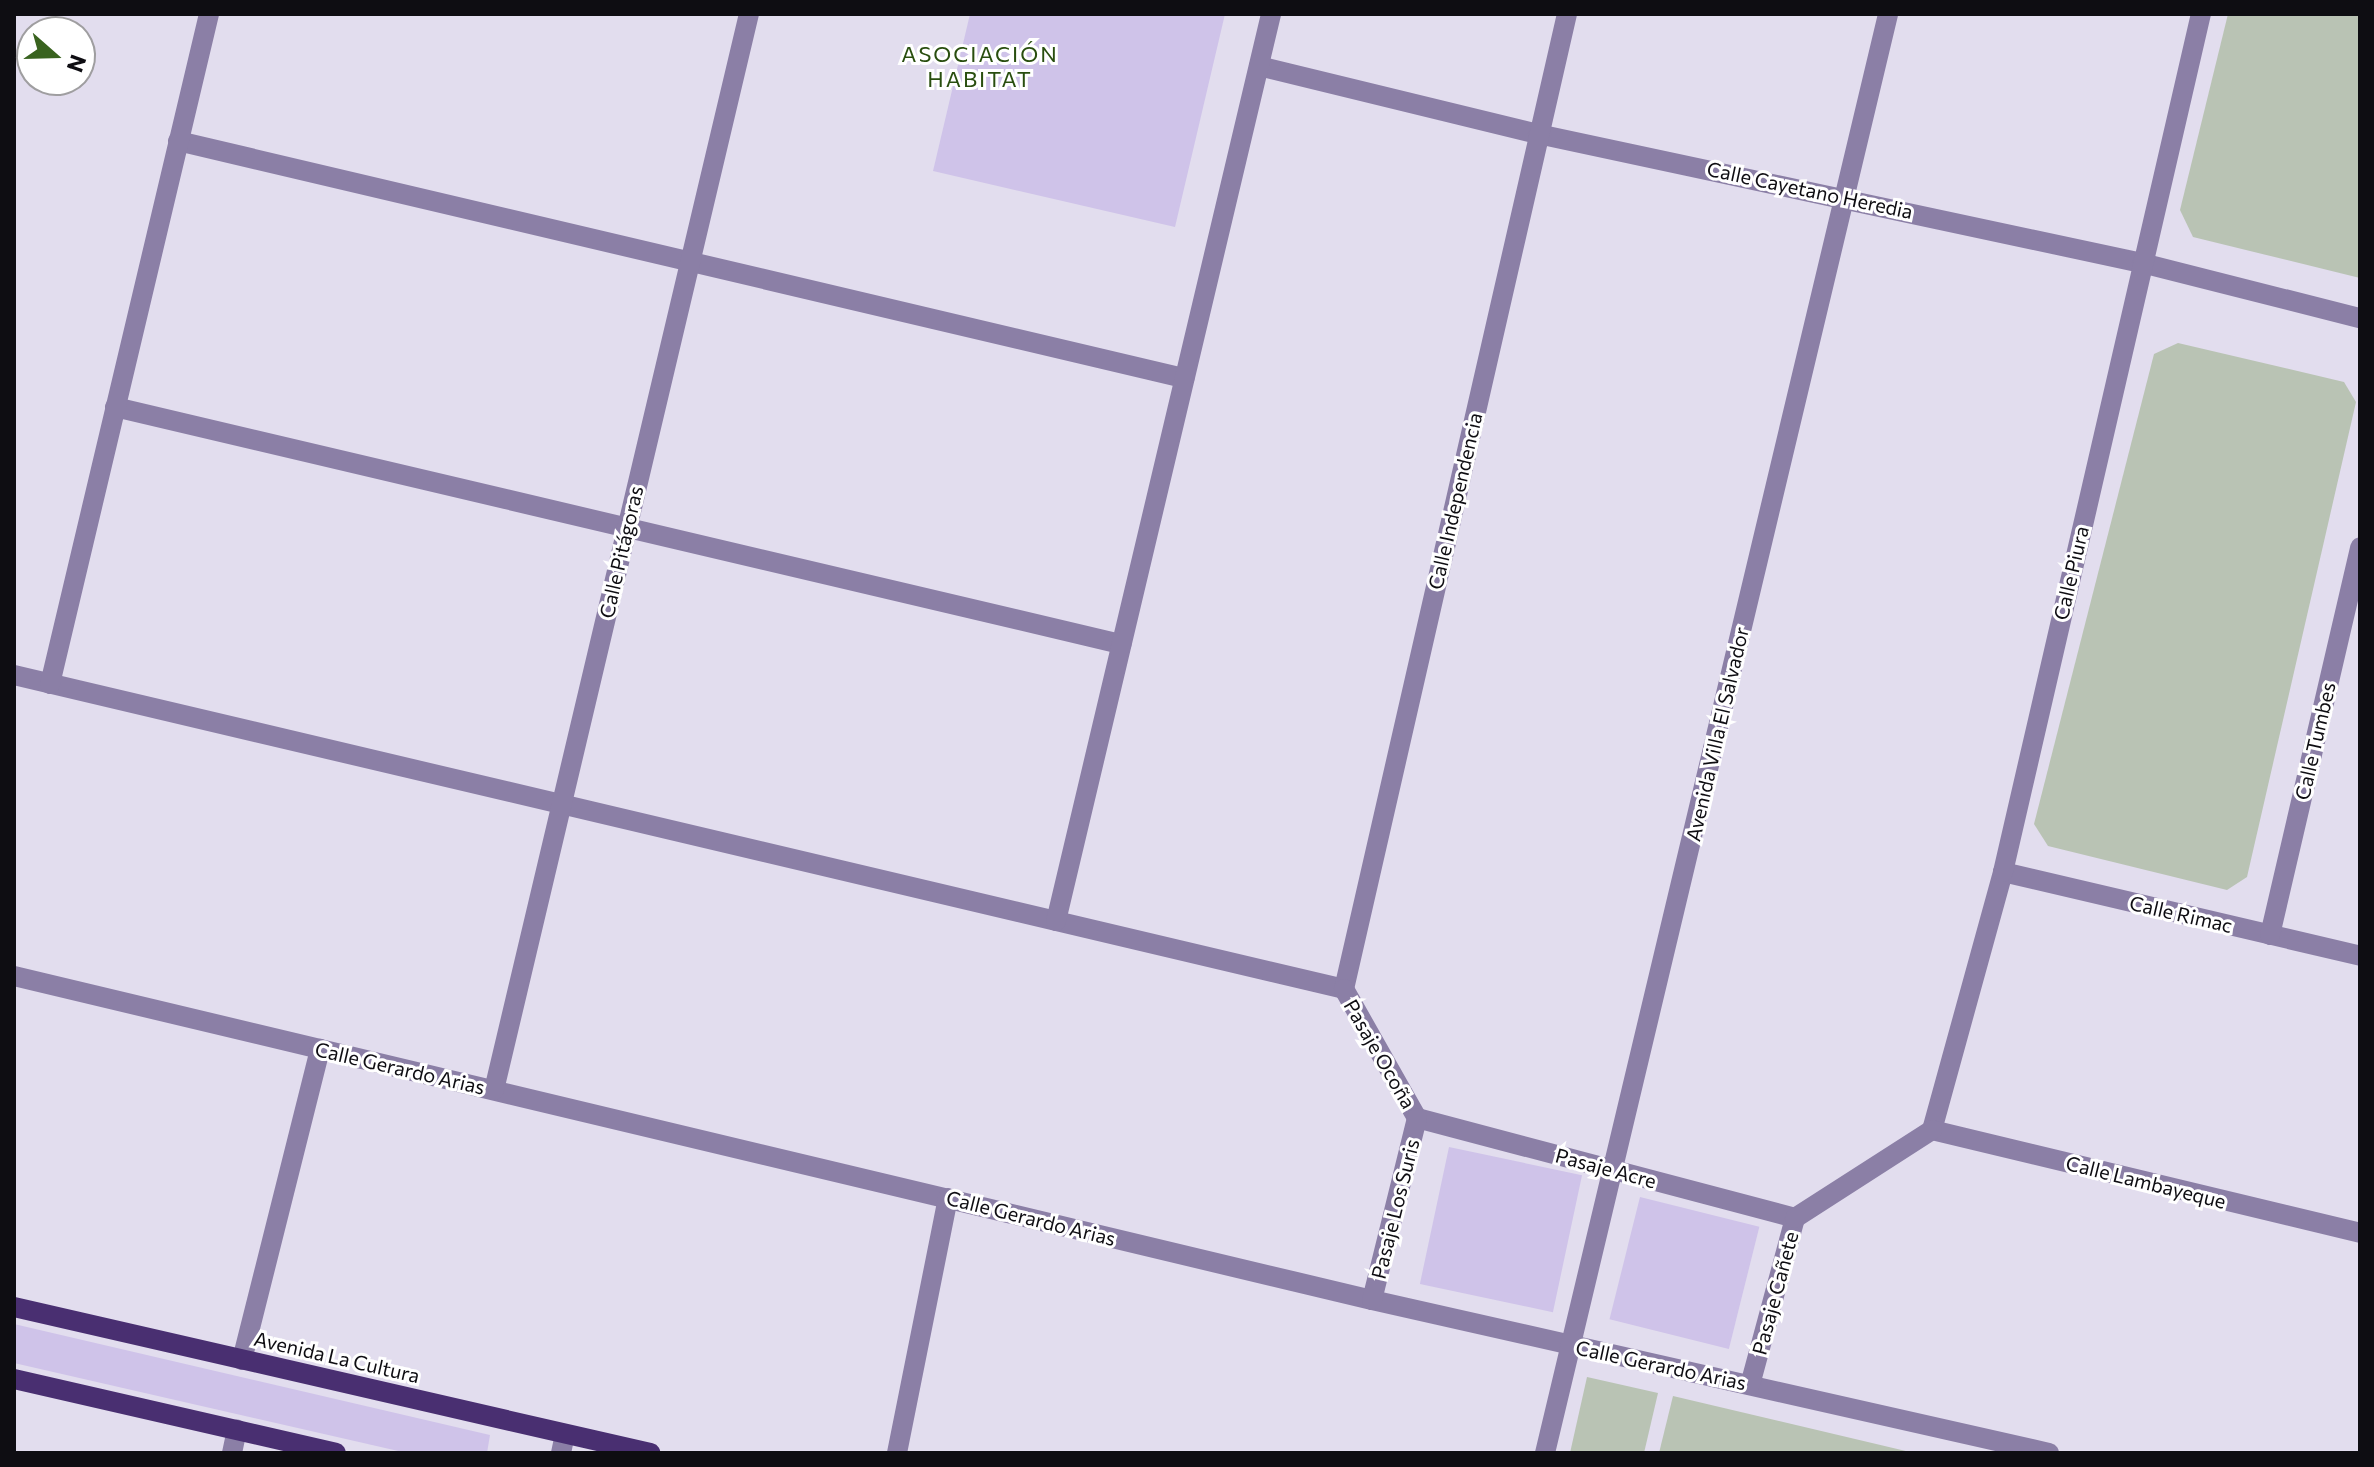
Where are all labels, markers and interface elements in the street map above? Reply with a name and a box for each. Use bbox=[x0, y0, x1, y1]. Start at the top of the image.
north arrow bbox=[16, 16, 96, 96]
district label: ASOCIACIÓN HABITAT bbox=[901, 40, 1059, 92]
text: N bbox=[62, 51, 93, 76]
street label: Calle Cayetano Heredia bbox=[1705, 156, 1915, 224]
street label: Calle Independencia bbox=[1423, 410, 1487, 592]
street label: Calle Pitágoras bbox=[594, 484, 648, 620]
street label: Calle Piura bbox=[2049, 524, 2093, 622]
street label: Avenida Villa El Salvador bbox=[1681, 624, 1753, 844]
street label: Calle Tumbes bbox=[2290, 680, 2340, 802]
street label: Calle Rimac bbox=[2127, 890, 2235, 938]
street label: Pasaje Ocoña bbox=[1339, 995, 1421, 1113]
street label: Calle Gerardo Arias bbox=[313, 1037, 487, 1099]
street label: Pasaje Los Suris bbox=[1366, 1137, 1424, 1281]
street label: Pasaje Acre bbox=[1553, 1143, 1659, 1193]
street label: Calle Lambayeque bbox=[2063, 1151, 2229, 1213]
street label: Calle Gerardo Arias bbox=[944, 1185, 1118, 1251]
street label: Pasaje Cañete bbox=[1747, 1229, 1803, 1357]
street label: Avenida La Cultura bbox=[252, 1326, 422, 1388]
street label: Calle Gerardo Arias bbox=[1574, 1335, 1748, 1395]

